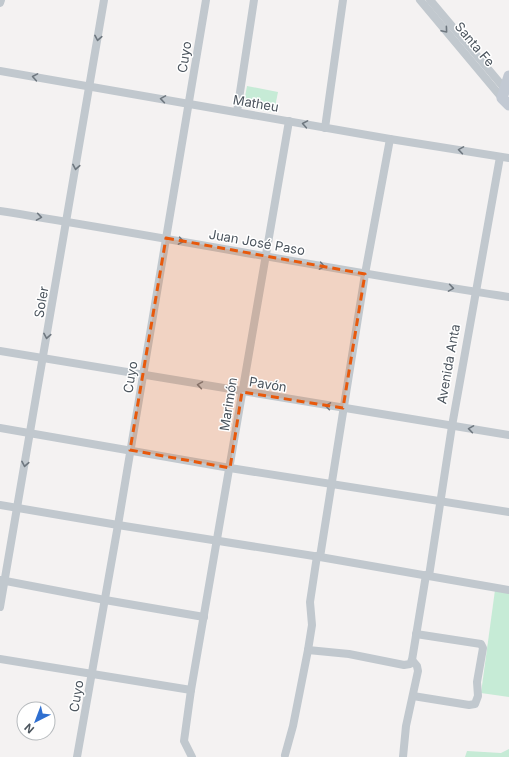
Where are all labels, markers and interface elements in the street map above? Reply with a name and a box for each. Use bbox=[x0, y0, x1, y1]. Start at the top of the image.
street label: Santa Fe bbox=[452, 18, 498, 70]
one-way arrow bbox=[441, 25, 448, 32]
one-way arrow bbox=[94, 35, 102, 42]
street label: Cuyo bbox=[174, 40, 194, 74]
one-way arrow bbox=[32, 74, 38, 82]
street label: Matheu bbox=[232, 91, 280, 115]
one-way arrow bbox=[160, 96, 167, 104]
one-way arrow bbox=[302, 120, 308, 129]
one-way arrow bbox=[458, 147, 464, 155]
one-way arrow bbox=[72, 164, 81, 170]
one-way arrow bbox=[35, 212, 42, 221]
street label: Juan José Paso bbox=[208, 226, 307, 258]
one-way arrow bbox=[177, 236, 184, 245]
one-way arrow bbox=[319, 262, 325, 270]
one-way arrow bbox=[447, 283, 454, 292]
street label: Soler bbox=[30, 285, 52, 319]
street label: Avenida Anta bbox=[433, 323, 463, 405]
one-way arrow bbox=[43, 333, 52, 339]
street label: Cuyo bbox=[119, 360, 141, 394]
street label: Pavón bbox=[248, 373, 288, 395]
street label: Marimón bbox=[216, 376, 240, 432]
one-way arrow bbox=[197, 381, 203, 390]
one-way arrow bbox=[325, 402, 331, 411]
one-way arrow bbox=[467, 425, 474, 434]
one-way arrow bbox=[21, 461, 30, 467]
street label: Cuyo bbox=[65, 679, 87, 713]
north arrow bbox=[16, 701, 56, 741]
text: N bbox=[22, 720, 37, 736]

